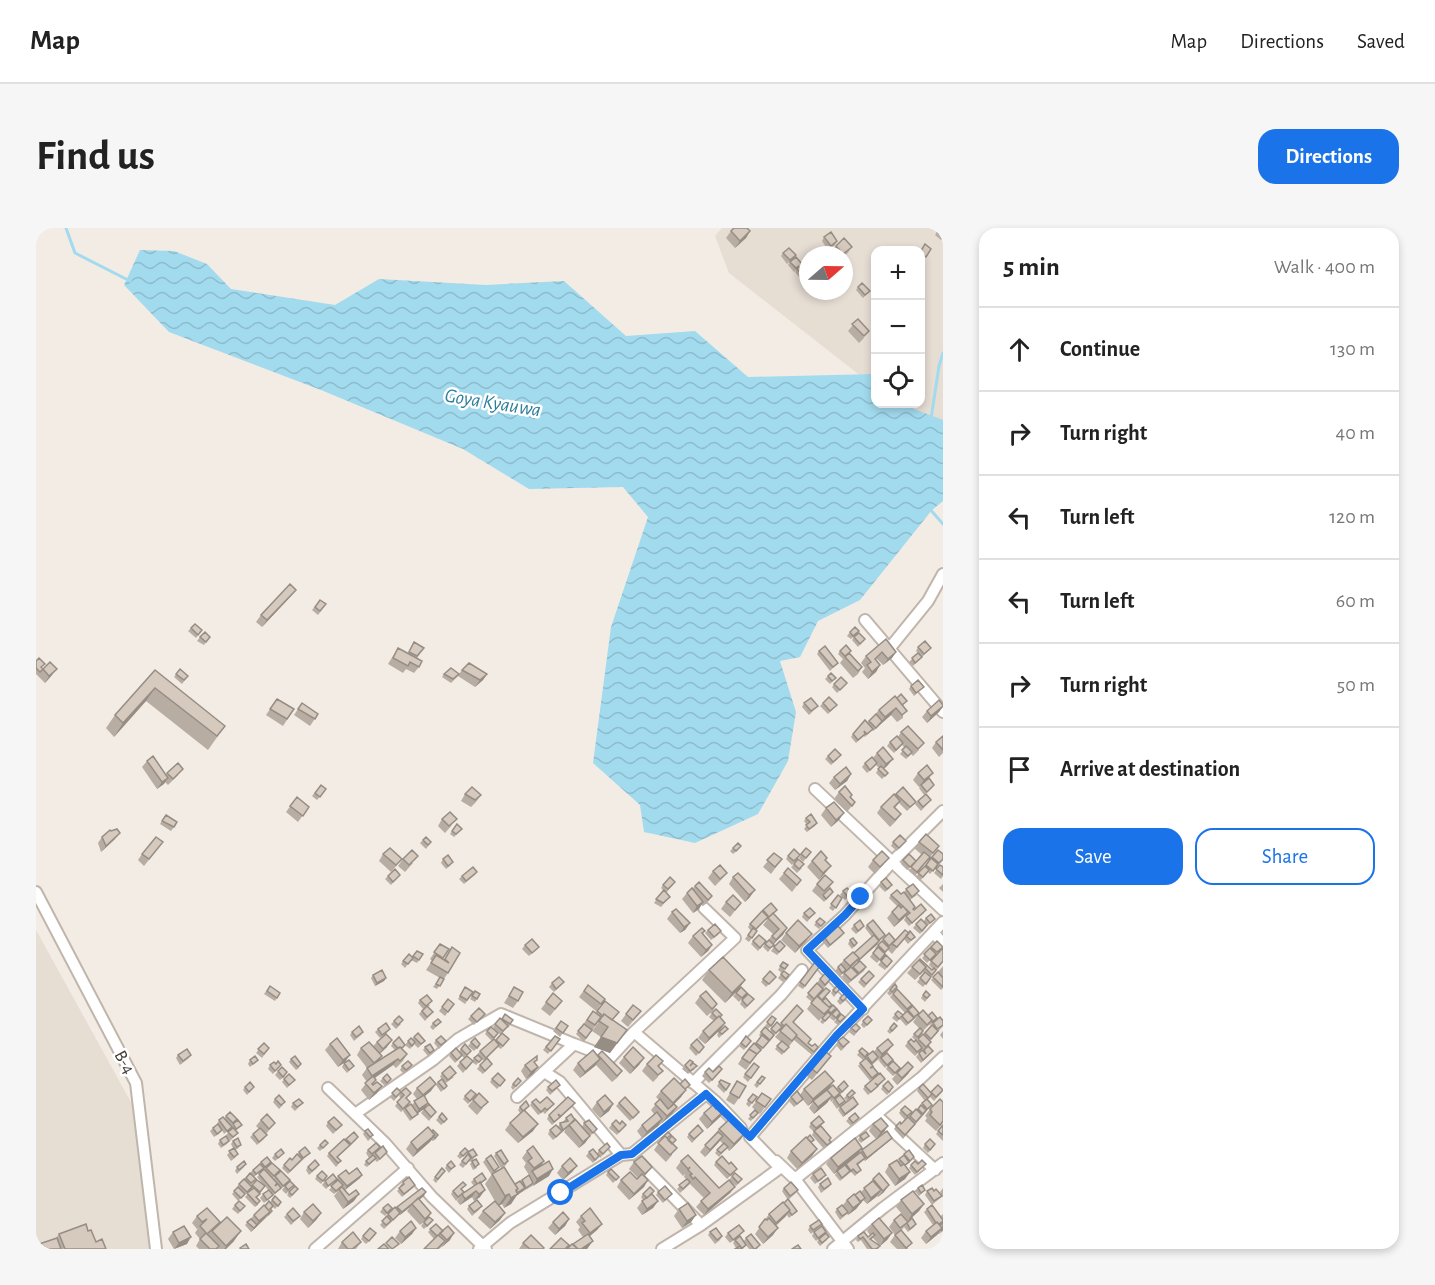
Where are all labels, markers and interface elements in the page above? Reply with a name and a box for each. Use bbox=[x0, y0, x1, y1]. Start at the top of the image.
text: Map bbox=[30, 27, 80, 55]
text: Map bbox=[1171, 31, 1207, 52]
text: Directions bbox=[1240, 31, 1324, 52]
text: Saved bbox=[1357, 31, 1405, 52]
button: Directions bbox=[1258, 129, 1399, 184]
text: Find us bbox=[36, 135, 155, 177]
north arrow bbox=[799, 246, 853, 300]
map controls bbox=[871, 246, 925, 408]
button: + bbox=[871, 246, 925, 300]
text: 5 min bbox=[1003, 254, 1060, 280]
text: Walk · 400 m bbox=[1274, 257, 1375, 277]
button: − bbox=[871, 300, 925, 354]
icon: ahead bbox=[1003, 333, 1036, 366]
text: Continue bbox=[1060, 338, 1140, 360]
text: 130 m bbox=[1330, 339, 1375, 359]
button: locate bbox=[871, 354, 925, 408]
water label: Goya Kyauwa bbox=[443, 386, 542, 420]
icon: right bbox=[1003, 417, 1036, 450]
text: Turn right bbox=[1060, 422, 1147, 444]
text: 40 m bbox=[1336, 423, 1375, 443]
icon: left bbox=[1003, 501, 1036, 534]
text: Turn left bbox=[1060, 506, 1134, 528]
text: 120 m bbox=[1329, 507, 1375, 527]
icon: left bbox=[1003, 585, 1036, 618]
text: Turn left bbox=[1060, 590, 1134, 612]
text: 60 m bbox=[1336, 591, 1375, 611]
icon: right bbox=[1003, 669, 1036, 702]
text: Turn right bbox=[1060, 674, 1147, 696]
text: 50 m bbox=[1337, 675, 1375, 695]
icon: arrive bbox=[1003, 753, 1036, 786]
text: Arrive at destination bbox=[1060, 758, 1240, 780]
button: Save bbox=[1003, 828, 1183, 885]
button: Share bbox=[1195, 828, 1375, 885]
route end bbox=[847, 883, 873, 909]
street label: B-4 bbox=[111, 1048, 138, 1078]
route start bbox=[547, 1179, 573, 1205]

